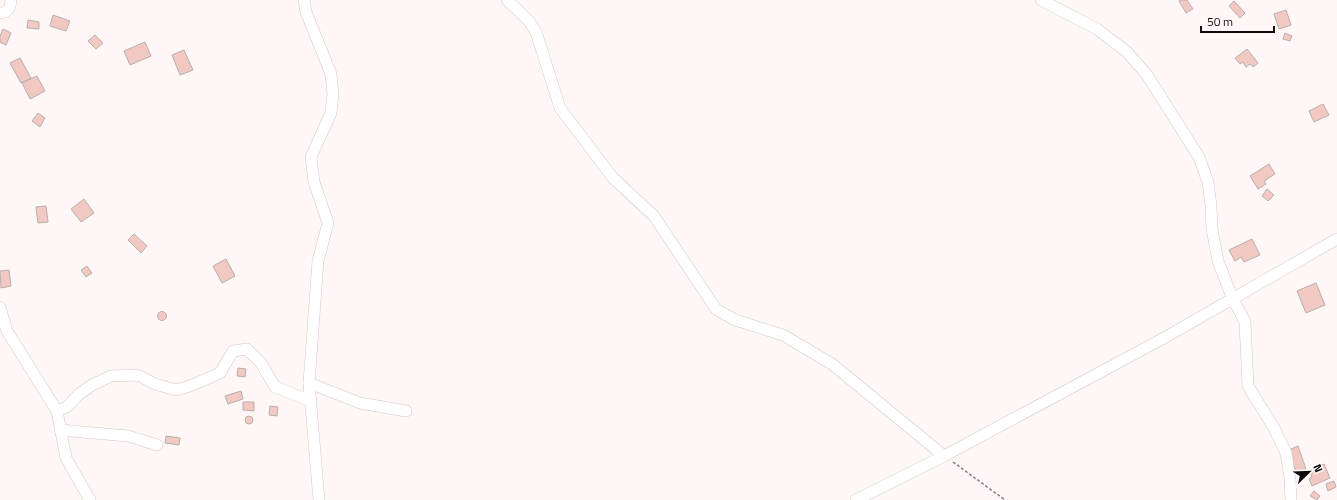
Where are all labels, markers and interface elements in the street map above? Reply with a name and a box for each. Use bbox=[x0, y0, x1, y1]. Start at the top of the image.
scale bar bbox=[1201, 8, 1274, 34]
text: 50 m bbox=[1207, 12, 1233, 31]
north arrow bbox=[1289, 452, 1329, 492]
text: N bbox=[1309, 461, 1327, 475]

